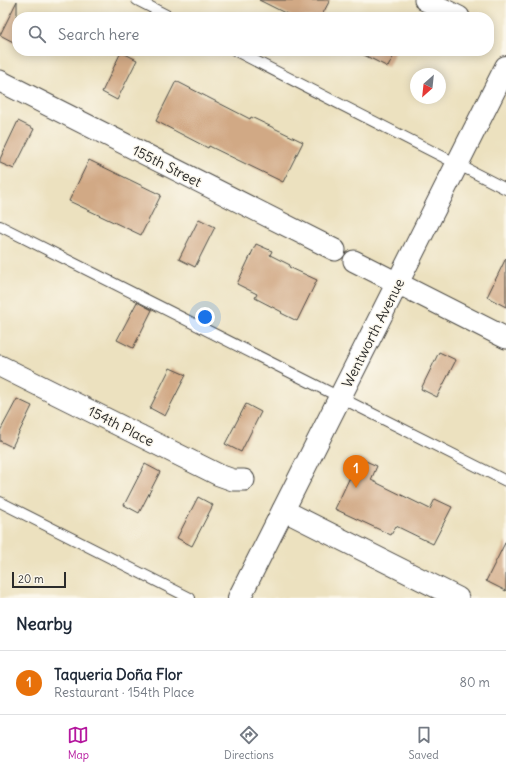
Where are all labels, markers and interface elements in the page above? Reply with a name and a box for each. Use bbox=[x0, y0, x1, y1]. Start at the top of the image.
search box bbox=[12, 12, 494, 56]
icon: search bbox=[26, 23, 48, 45]
text: Search here bbox=[58, 25, 139, 44]
north arrow bbox=[410, 68, 446, 104]
street label: 155th Street bbox=[129, 141, 205, 191]
street label: Wentworth Avenue bbox=[338, 275, 408, 391]
your location bbox=[195, 307, 215, 327]
street label: 154th Place bbox=[85, 402, 157, 450]
pin: 1 bbox=[343, 455, 369, 488]
scale bar bbox=[12, 570, 66, 589]
text: 20 m bbox=[18, 572, 44, 586]
text: Nearby bbox=[16, 613, 72, 635]
text: Taqueria Doña Flor bbox=[54, 665, 182, 684]
text: 1 bbox=[26, 674, 32, 691]
text: 80 m bbox=[459, 674, 490, 691]
text: Restaurant · 154th Place bbox=[54, 684, 194, 701]
tab: Map bbox=[67, 724, 89, 762]
tab: Directions bbox=[224, 724, 274, 762]
tab: Saved bbox=[408, 724, 439, 762]

